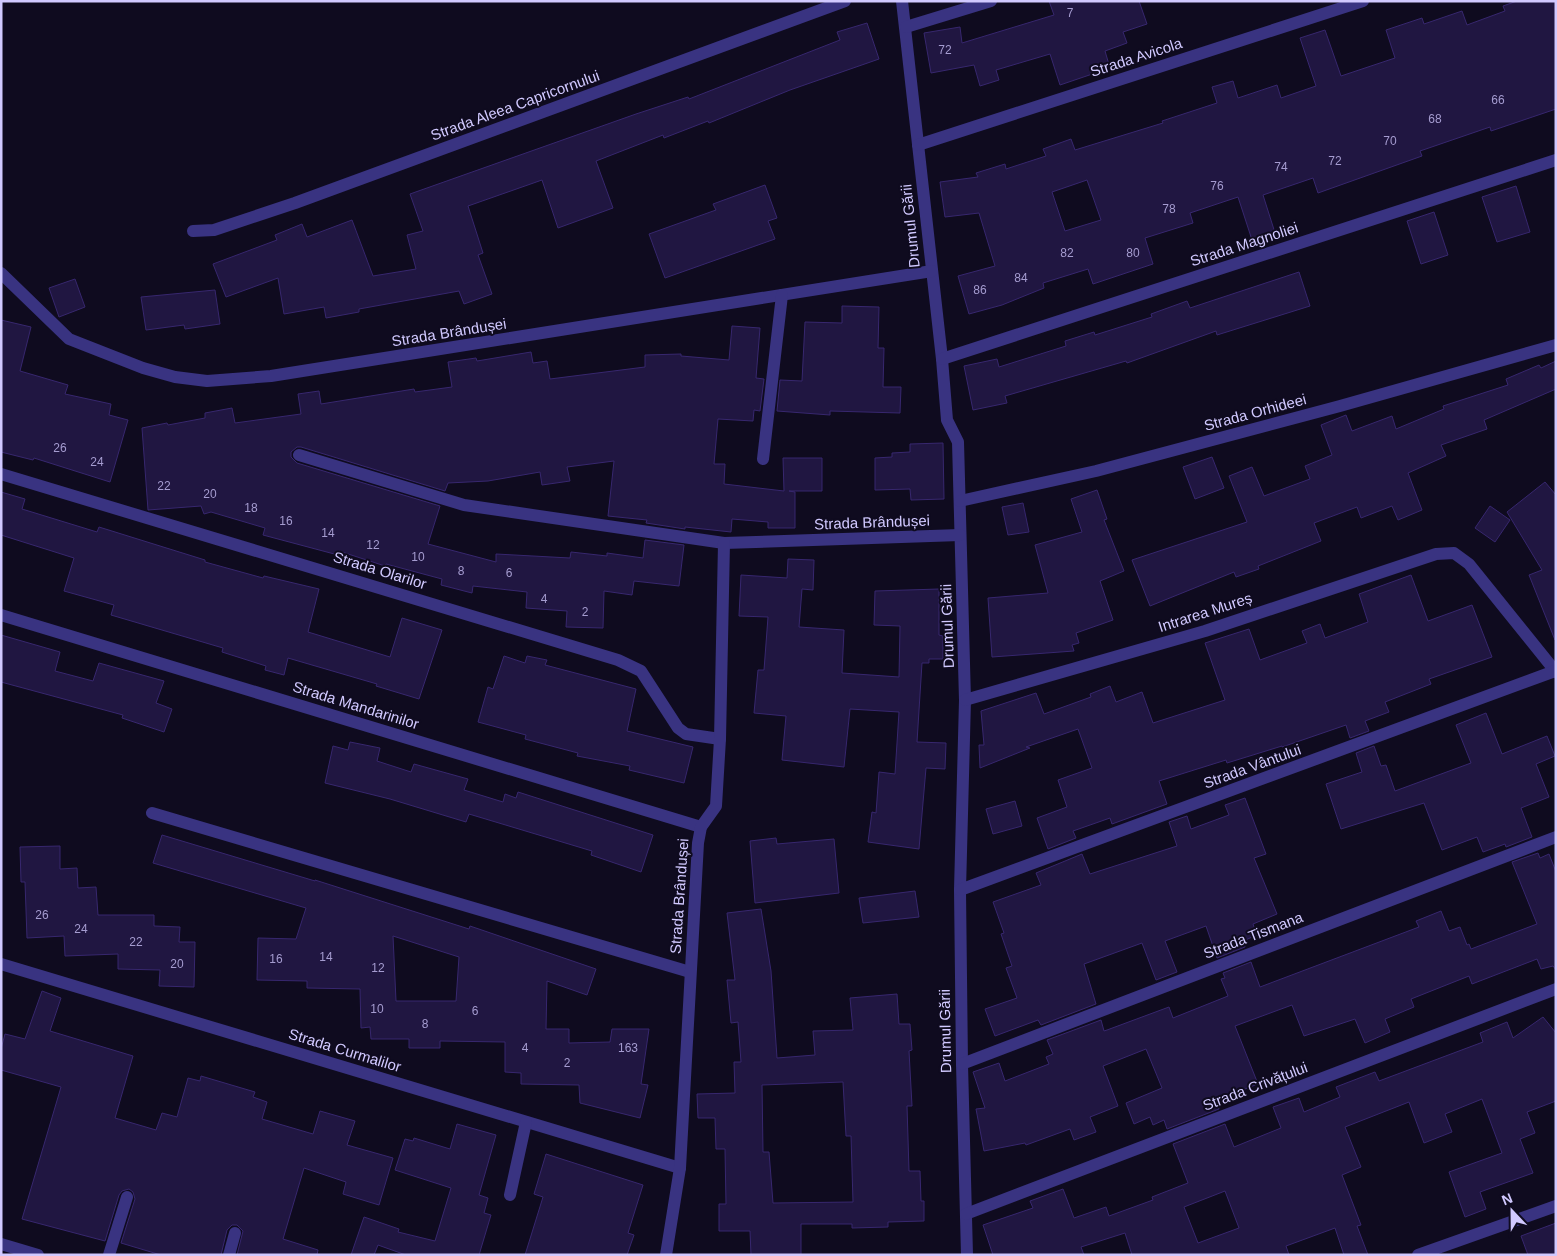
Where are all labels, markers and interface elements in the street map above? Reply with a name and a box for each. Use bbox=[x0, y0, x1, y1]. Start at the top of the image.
house number: 7 bbox=[1067, 6, 1074, 20]
street label: Strada Avicola bbox=[1088, 34, 1185, 80]
house number: 72 bbox=[938, 43, 952, 57]
street label: Strada Aleea Capricornului bbox=[428, 66, 602, 144]
house number: 66 bbox=[1491, 93, 1505, 107]
house number: 68 bbox=[1428, 112, 1442, 126]
house number: 70 bbox=[1383, 134, 1397, 148]
house number: 72 bbox=[1328, 154, 1342, 168]
house number: 74 bbox=[1274, 160, 1288, 174]
house number: 76 bbox=[1210, 179, 1224, 193]
street label: Drumul Gării bbox=[897, 183, 923, 269]
house number: 78 bbox=[1162, 202, 1176, 216]
street label: Strada Magnoliei bbox=[1188, 219, 1300, 269]
house number: 82 bbox=[1060, 246, 1074, 260]
house number: 80 bbox=[1126, 246, 1140, 260]
house number: 84 bbox=[1014, 271, 1028, 285]
house number: 86 bbox=[973, 283, 987, 297]
street label: Strada Brândușei bbox=[390, 315, 508, 349]
street label: Strada Orhideei bbox=[1202, 390, 1308, 434]
house number: 26 bbox=[53, 441, 67, 455]
house number: 24 bbox=[90, 455, 104, 469]
house number: 22 bbox=[157, 479, 171, 493]
house number: 20 bbox=[203, 487, 217, 501]
house number: 18 bbox=[244, 501, 258, 515]
street label: Strada Brândușei bbox=[814, 511, 930, 533]
house number: 16 bbox=[279, 514, 293, 528]
house number: 14 bbox=[321, 526, 335, 540]
house number: 12 bbox=[366, 538, 380, 552]
street label: Strada Olarilor bbox=[331, 548, 429, 592]
house number: 10 bbox=[411, 550, 425, 564]
house number: 8 bbox=[458, 564, 465, 578]
house number: 6 bbox=[506, 566, 513, 580]
street label: Drumul Gării bbox=[937, 584, 957, 668]
street label: Intrarea Mureș bbox=[1156, 589, 1254, 635]
house number: 4 bbox=[541, 592, 548, 606]
house number: 2 bbox=[582, 605, 589, 619]
street label: Strada Mandarinilor bbox=[291, 678, 421, 732]
street label: Strada Vântului bbox=[1201, 740, 1303, 792]
street label: Strada Brândușei bbox=[666, 838, 692, 954]
house number: 26 bbox=[35, 908, 49, 922]
street label: Strada Tismana bbox=[1201, 908, 1306, 962]
house number: 24 bbox=[74, 922, 88, 936]
house number: 22 bbox=[129, 935, 143, 949]
house number: 14 bbox=[319, 950, 333, 964]
house number: 16 bbox=[269, 952, 283, 966]
house number: 20 bbox=[170, 957, 184, 971]
house number: 12 bbox=[371, 961, 385, 975]
street label: Drumul Gării bbox=[936, 989, 954, 1073]
house number: 10 bbox=[370, 1002, 384, 1016]
house number: 6 bbox=[472, 1004, 479, 1018]
house number: 8 bbox=[422, 1017, 429, 1031]
street label: Strada Curmalilor bbox=[287, 1025, 403, 1075]
house number: 4 bbox=[522, 1041, 529, 1055]
house number: 163 bbox=[618, 1041, 638, 1055]
house number: 2 bbox=[564, 1056, 571, 1070]
street label: Strada Crivățului bbox=[1200, 1058, 1310, 1114]
north arrow bbox=[1487, 1186, 1537, 1236]
text: N bbox=[1499, 1190, 1515, 1208]

